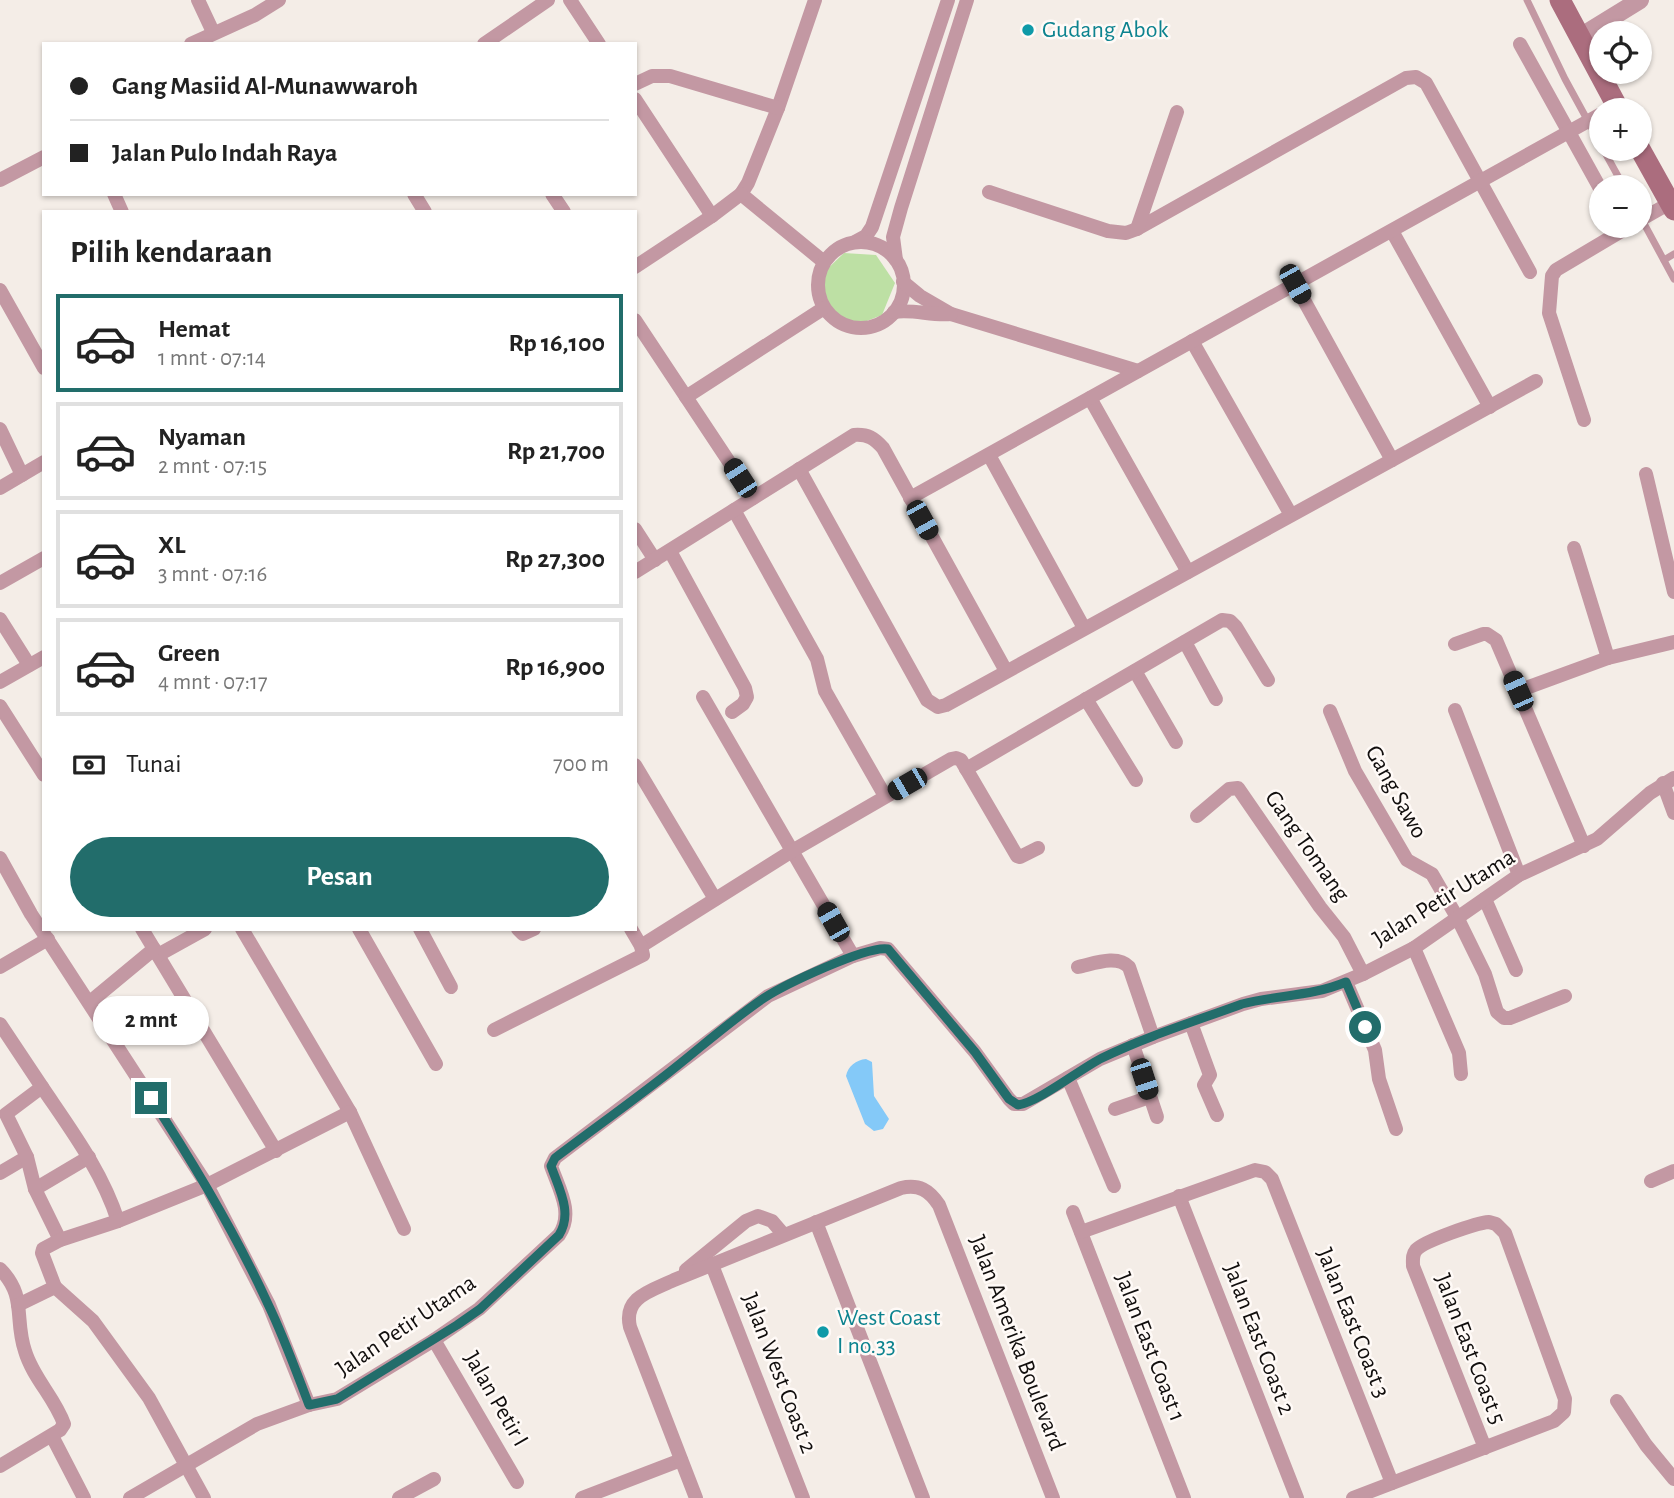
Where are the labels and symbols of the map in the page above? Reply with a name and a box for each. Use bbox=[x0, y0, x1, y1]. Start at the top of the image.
place label: Gudang Abok bbox=[1042, 18, 1168, 42]
marker: Gudang Abok bbox=[1020, 22, 1036, 38]
car bbox=[1276, 261, 1315, 307]
car bbox=[720, 455, 761, 501]
car bbox=[903, 497, 942, 543]
car bbox=[1500, 668, 1537, 714]
street label: Gang Sawo bbox=[1361, 741, 1431, 843]
car bbox=[884, 764, 931, 804]
street label: Gang Tomang bbox=[1260, 786, 1354, 906]
street label: Jalan Petir Utama bbox=[1369, 845, 1519, 951]
car bbox=[814, 899, 853, 945]
callout: 2 mnt bbox=[93, 996, 209, 1046]
route start bbox=[1349, 1011, 1381, 1043]
car bbox=[1128, 1056, 1161, 1102]
route end bbox=[135, 1082, 167, 1114]
street label: Jalan Amerika Boulevard bbox=[965, 1232, 1069, 1454]
street label: Jalan East Coast 3 bbox=[1312, 1245, 1394, 1401]
street label: Jalan East Coast 2 bbox=[1219, 1260, 1299, 1418]
street label: Jalan East Coast 1 bbox=[1111, 1269, 1189, 1425]
street label: Jalan East Coast 5 bbox=[1430, 1270, 1510, 1428]
street label: Jalan Petir Utama bbox=[332, 1271, 480, 1381]
street label: Jalan West Coast 2 bbox=[737, 1290, 821, 1456]
place label: West Coast I no.33 bbox=[837, 1306, 941, 1358]
marker: West Coast I no.33 bbox=[815, 1324, 831, 1340]
street label: Jalan Petir I bbox=[459, 1347, 533, 1451]

